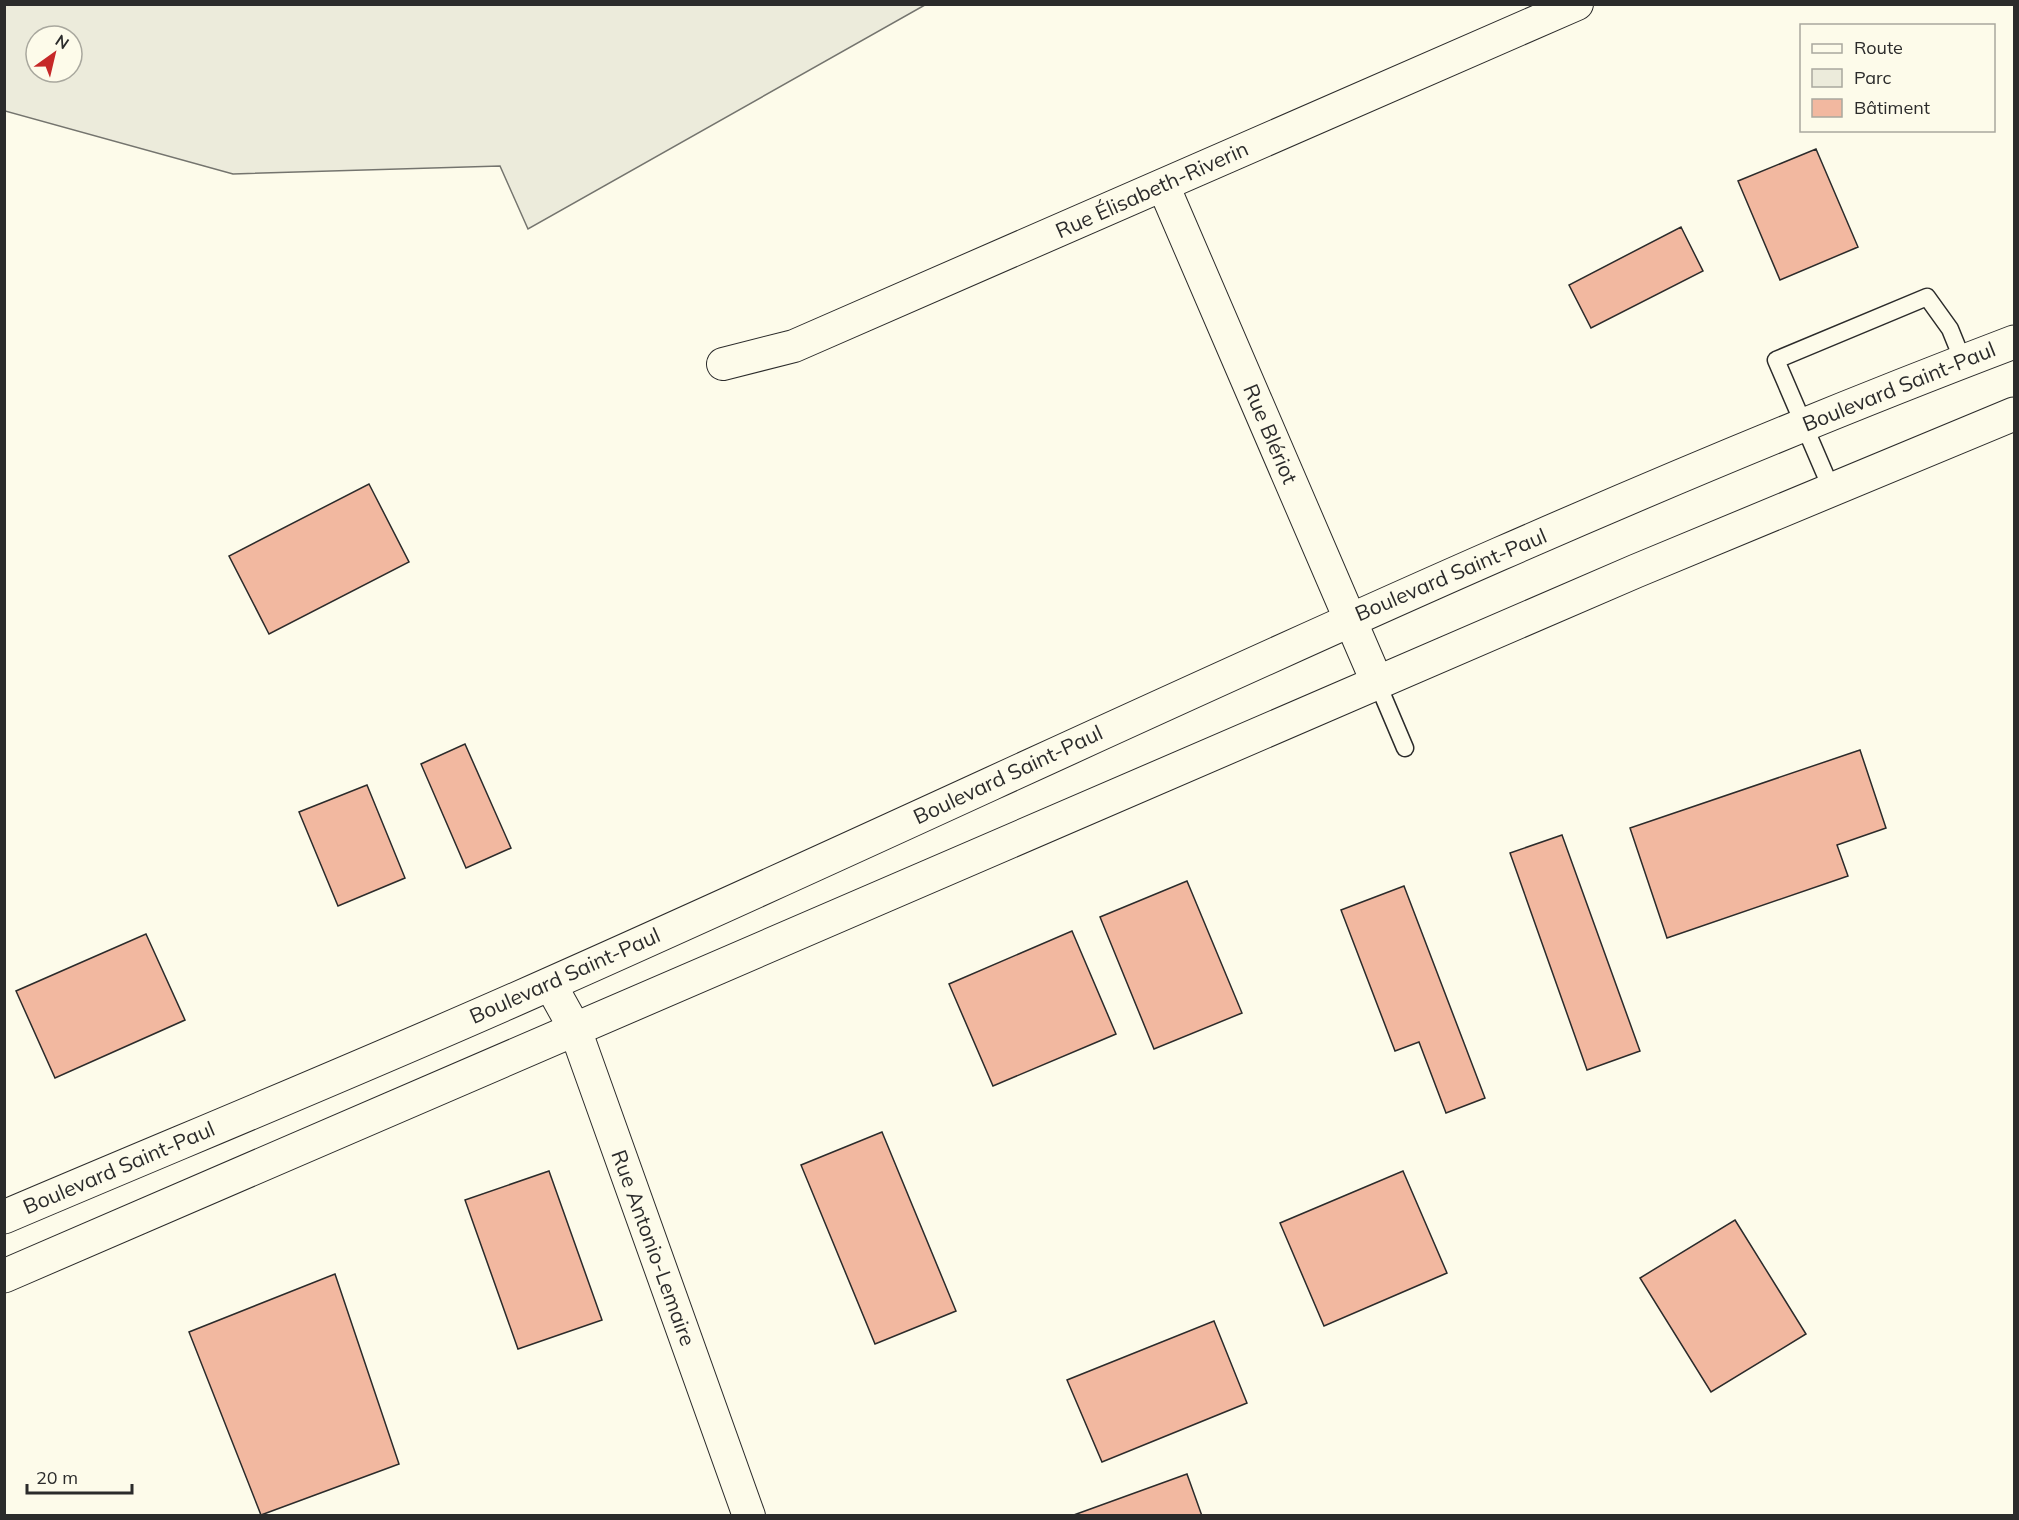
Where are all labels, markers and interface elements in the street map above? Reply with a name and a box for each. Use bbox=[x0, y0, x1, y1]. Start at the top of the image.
north arrow bbox=[24, 24, 84, 84]
legend bbox=[1800, 24, 1995, 132]
text: N bbox=[52, 30, 73, 53]
text: Route bbox=[1854, 36, 1903, 59]
text: Parc bbox=[1854, 66, 1892, 89]
text: Bâtiment bbox=[1854, 96, 1930, 119]
street label: Rue Élisabeth-Riverin bbox=[1051, 135, 1252, 243]
street label: Boulevard Saint-Paul bbox=[1798, 335, 1999, 437]
street label: Rue Blériot bbox=[1238, 380, 1304, 488]
street label: Boulevard Saint-Paul bbox=[1351, 522, 1550, 626]
street label: Boulevard Saint-Paul bbox=[909, 719, 1106, 829]
street label: Boulevard Saint-Paul bbox=[465, 921, 664, 1029]
street label: Boulevard Saint-Paul bbox=[19, 1115, 218, 1219]
street label: Rue Antonio-Lemaire bbox=[606, 1146, 702, 1349]
scale bar bbox=[27, 1457, 132, 1495]
text: 20 m bbox=[36, 1466, 78, 1489]

